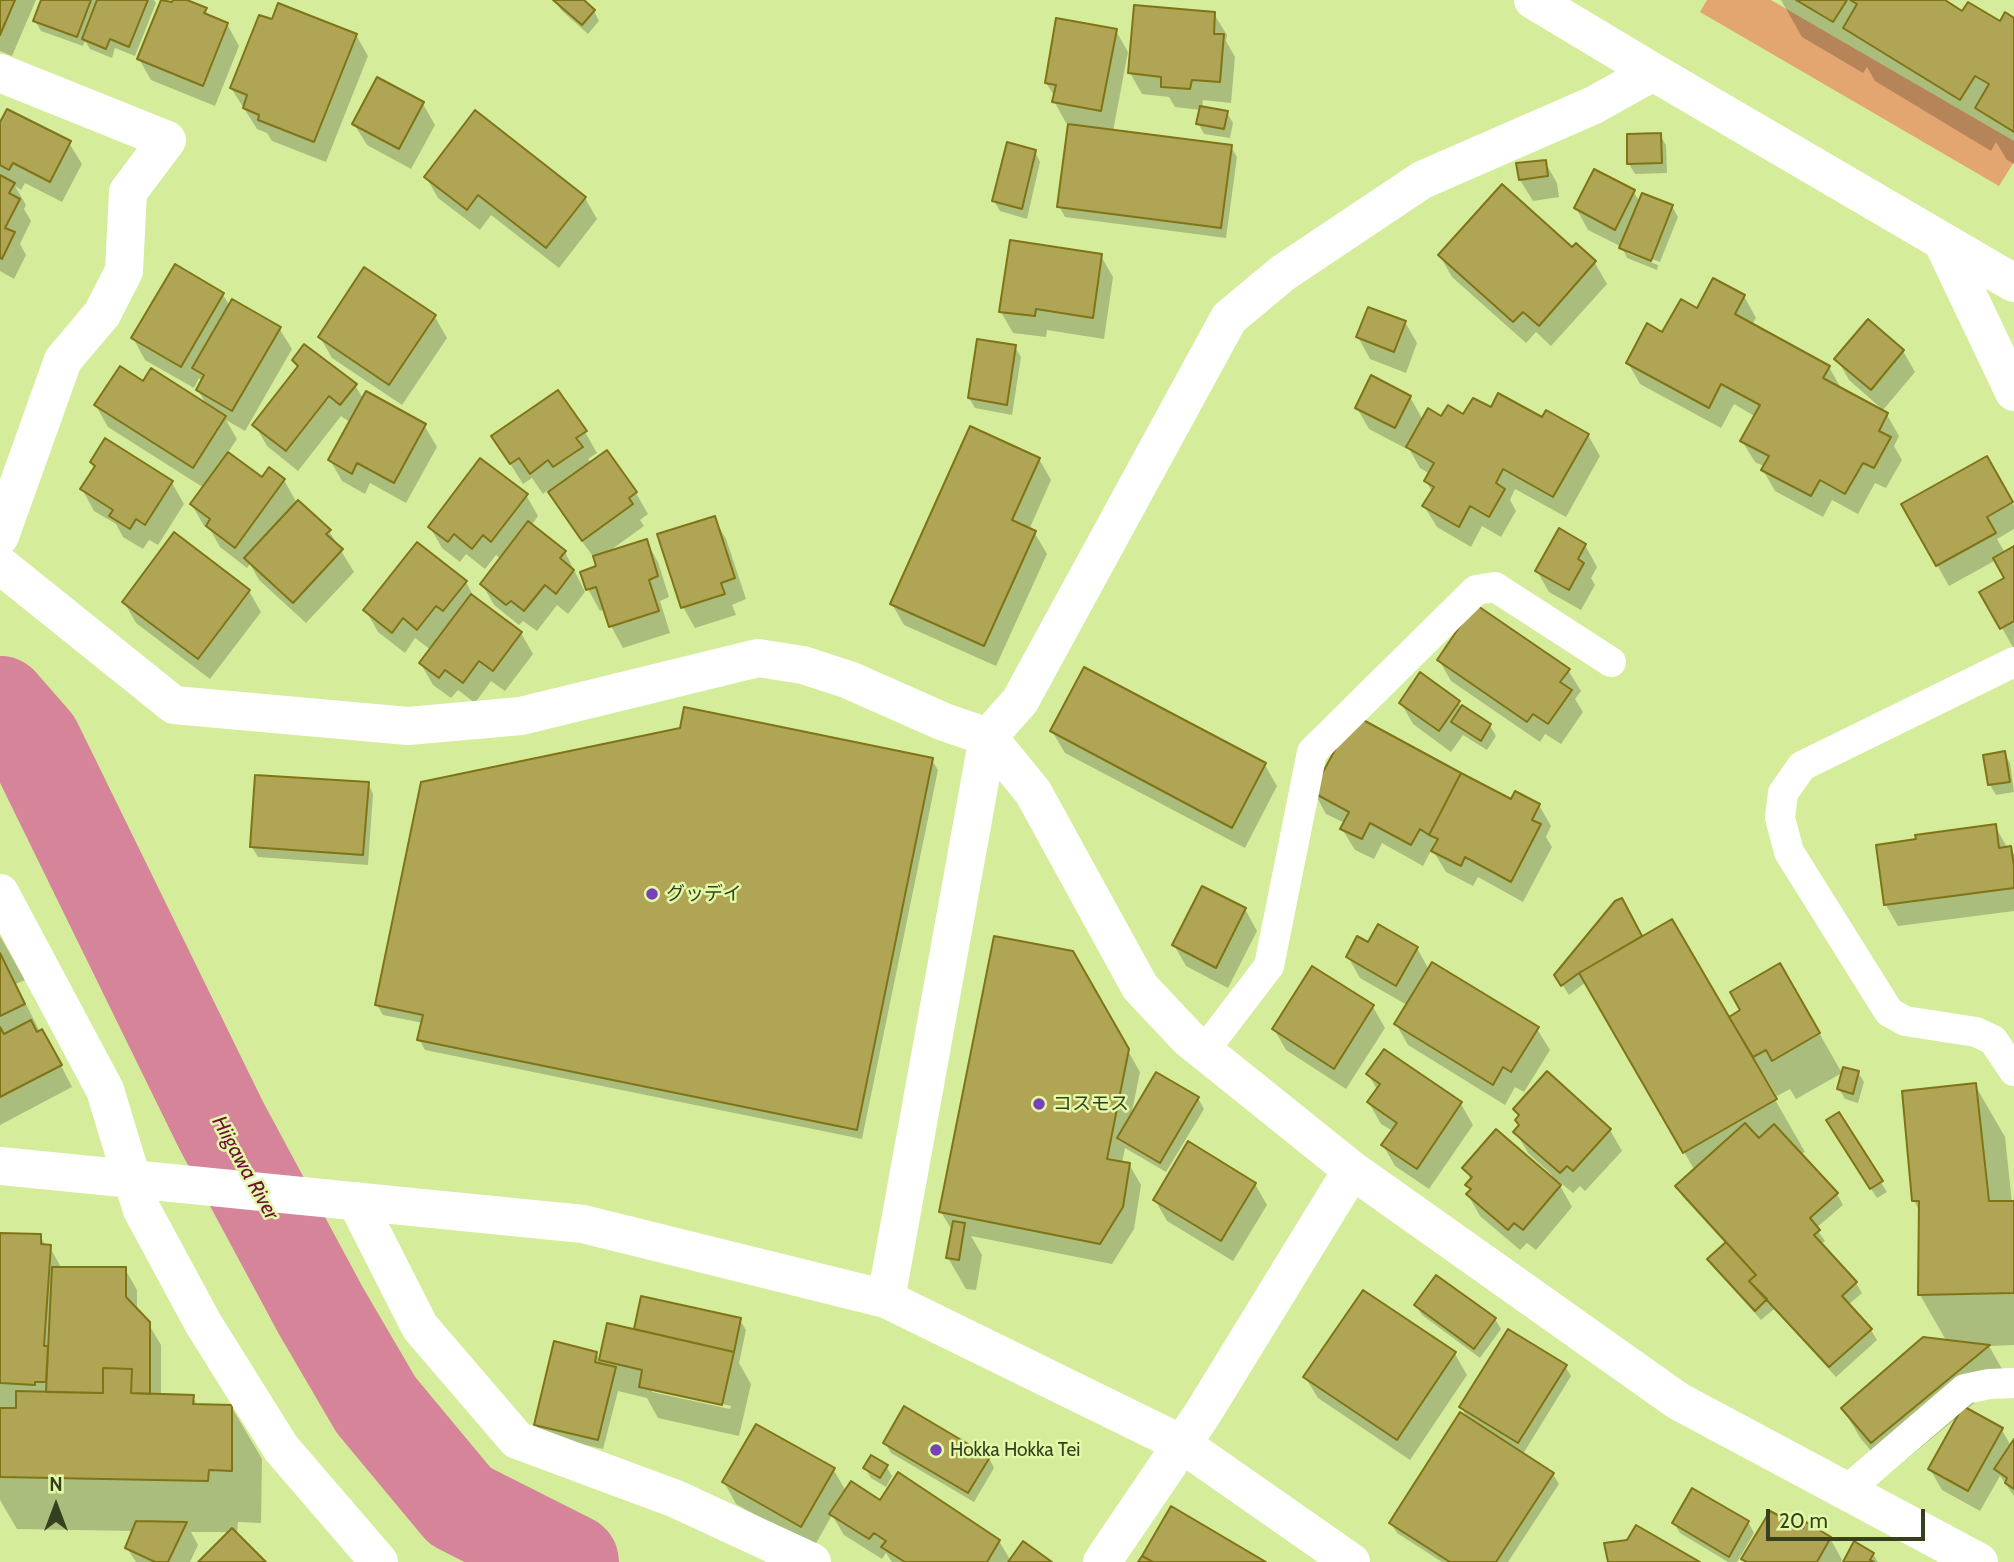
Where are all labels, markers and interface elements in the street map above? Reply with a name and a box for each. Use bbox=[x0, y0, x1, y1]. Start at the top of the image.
place label: グッデイ bbox=[666, 883, 742, 905]
marker: グッデイ bbox=[644, 886, 660, 902]
place label: コスモス bbox=[1053, 1093, 1129, 1115]
marker: コスモス bbox=[1031, 1096, 1047, 1112]
water label: Hiigawa River bbox=[206, 1112, 284, 1224]
place label: Hokka Hokka Tei bbox=[950, 1439, 1080, 1461]
marker: Hokka Hokka Tei bbox=[928, 1442, 944, 1458]
north arrow bbox=[21, 1471, 91, 1541]
text: N bbox=[49, 1473, 63, 1496]
scale bar bbox=[1769, 1496, 1928, 1540]
text: 20 m bbox=[1779, 1508, 1828, 1533]

